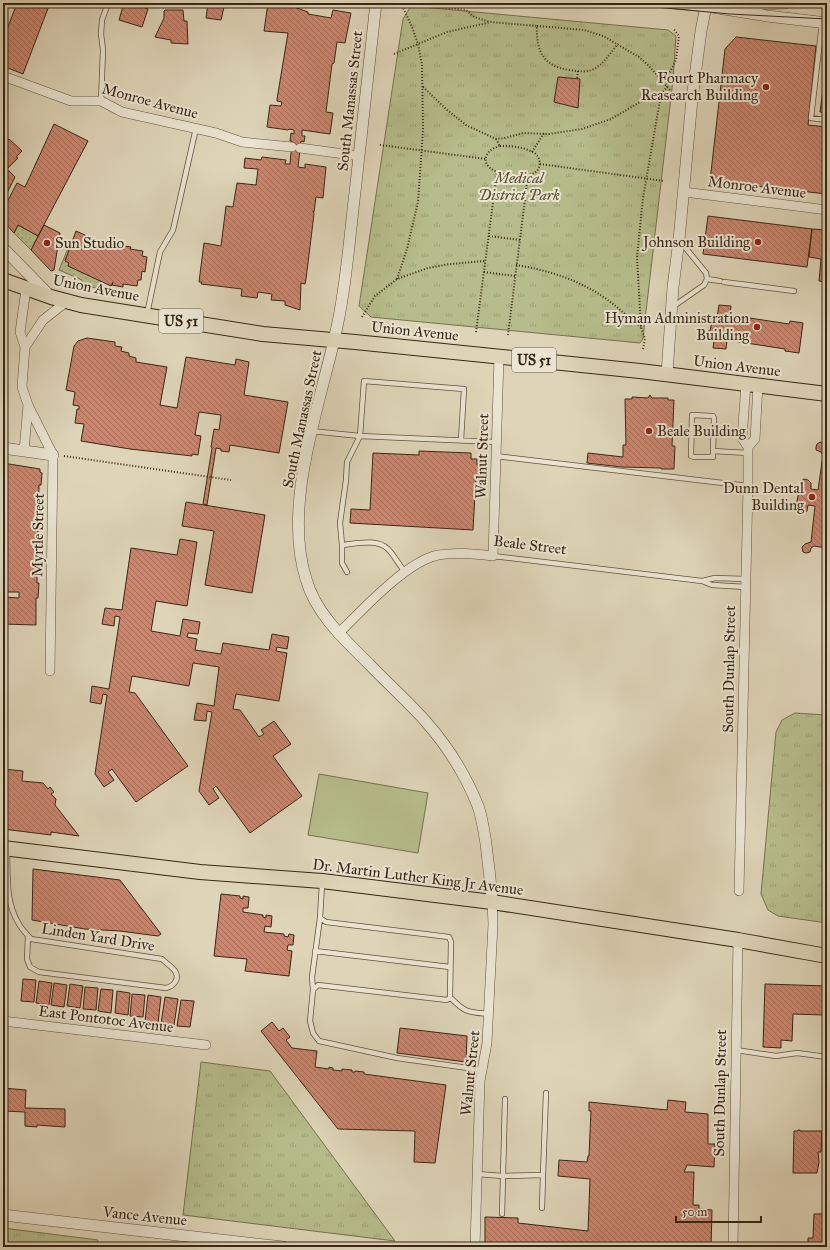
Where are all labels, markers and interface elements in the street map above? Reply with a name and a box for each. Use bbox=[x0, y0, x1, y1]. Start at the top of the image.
street label: South Manassas Street bbox=[334, 29, 366, 172]
place label: Fourt Pharmacy Reasearch Building bbox=[641, 69, 759, 104]
street label: Monroe Avenue bbox=[100, 80, 200, 122]
marker: Fourt Pharmacy Reasearch Building bbox=[761, 82, 771, 92]
park label: Medical District Park bbox=[478, 169, 560, 204]
street label: Monroe Avenue bbox=[707, 172, 807, 202]
place label: Johnson Building bbox=[641, 233, 751, 252]
place label: Sun Studio bbox=[55, 234, 124, 252]
marker: Johnson Building bbox=[753, 237, 763, 247]
marker: Sun Studio bbox=[42, 238, 52, 248]
street label: Union Avenue bbox=[51, 271, 141, 305]
road number: US 51 bbox=[159, 309, 203, 333]
place label: Hyman Administration Building bbox=[605, 309, 750, 344]
street label: Union Avenue bbox=[370, 317, 460, 345]
marker: Hyman Administration Building bbox=[752, 322, 762, 332]
street label: South Manassas Street bbox=[279, 348, 326, 490]
road number: US 51 bbox=[512, 348, 556, 372]
street label: Union Avenue bbox=[692, 352, 782, 380]
street label: Walnut Street bbox=[472, 412, 493, 499]
place label: Beale Building bbox=[657, 422, 747, 440]
marker: Beale Building bbox=[644, 426, 654, 436]
place label: Dunn Dental Building bbox=[723, 479, 805, 514]
street label: Myrtle Street bbox=[28, 492, 48, 577]
marker: Dunn Dental Building bbox=[807, 492, 817, 502]
street label: Beale Street bbox=[493, 532, 568, 558]
street label: South Dunlap Street bbox=[719, 604, 739, 733]
street label: Dr. Martin Luther King Jr Avenue bbox=[311, 855, 524, 900]
street label: Linden Yard Drive bbox=[40, 919, 156, 955]
street label: East Pontotoc Avenue bbox=[38, 1002, 174, 1036]
street label: South Dunlap Street bbox=[710, 1028, 730, 1157]
street label: Walnut Street bbox=[457, 1029, 484, 1117]
scale bar bbox=[676, 1198, 761, 1224]
street label: Vance Avenue bbox=[101, 1203, 188, 1229]
text: 50 m bbox=[682, 1205, 707, 1219]

